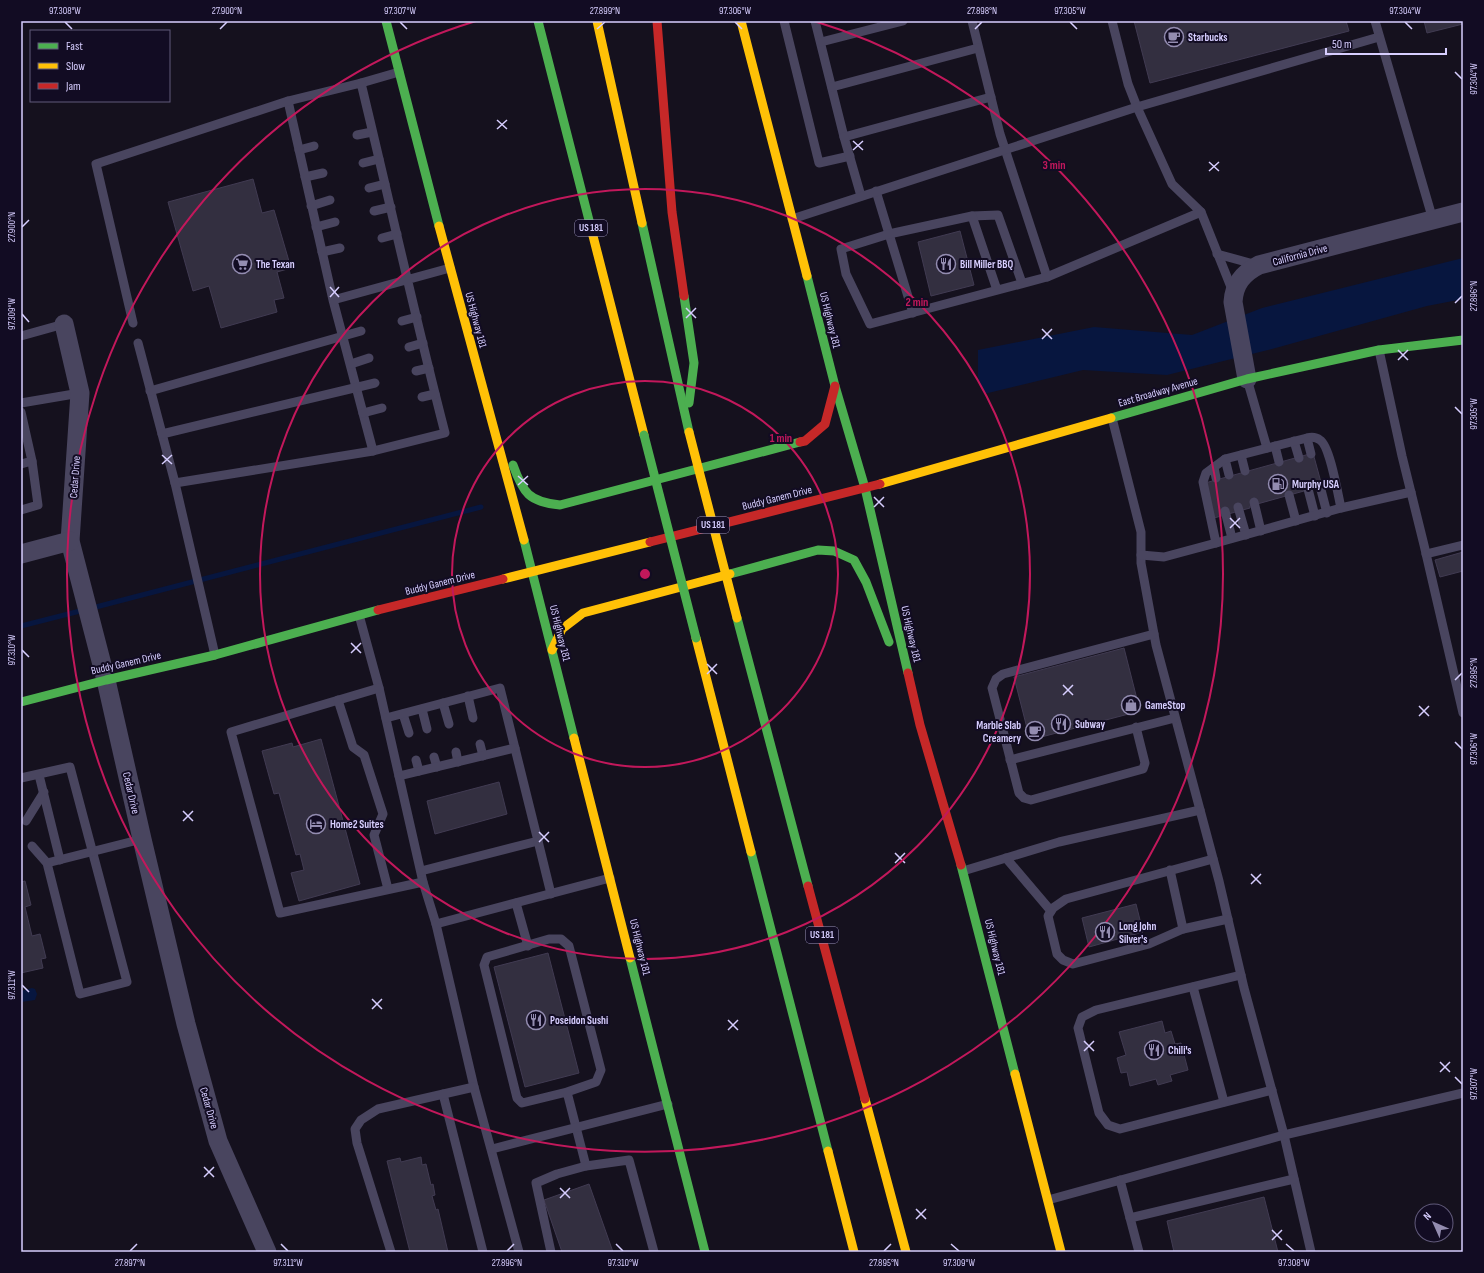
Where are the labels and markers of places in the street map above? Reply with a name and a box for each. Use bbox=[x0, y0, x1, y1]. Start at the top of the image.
cafe icon: Starbucks bbox=[1163, 26, 1185, 48]
place label: Starbucks bbox=[1188, 31, 1227, 44]
supermarket icon: The Texan bbox=[231, 253, 253, 275]
restaurant icon: Bill Miller BBQ bbox=[935, 253, 957, 275]
place label: The Texan bbox=[256, 258, 295, 271]
place label: Bill Miller BBQ bbox=[960, 258, 1014, 271]
fuel station icon: Murphy USA bbox=[1267, 473, 1289, 495]
place label: Murphy USA bbox=[1292, 478, 1340, 491]
centre of rings bbox=[638, 567, 652, 581]
shop icon: GameStop bbox=[1120, 694, 1142, 716]
place label: GameStop bbox=[1145, 699, 1186, 712]
restaurant icon: Subway bbox=[1050, 713, 1072, 735]
place label: Subway bbox=[1075, 718, 1105, 731]
place label: Marble Slab Creamery bbox=[976, 719, 1021, 745]
cafe icon: Marble Slab Creamery bbox=[1024, 720, 1046, 742]
hotel icon: Home2 Suites bbox=[305, 813, 327, 835]
place label: Home2 Suites bbox=[330, 818, 384, 831]
place label: Long John Silver's bbox=[1119, 920, 1156, 946]
restaurant icon: Long John Silver's bbox=[1094, 921, 1116, 943]
restaurant icon: Poseidon Sushi bbox=[525, 1009, 547, 1031]
place label: Poseidon Sushi bbox=[550, 1014, 608, 1027]
restaurant icon: Chili's bbox=[1143, 1039, 1165, 1061]
place label: Chili's bbox=[1168, 1044, 1192, 1057]

